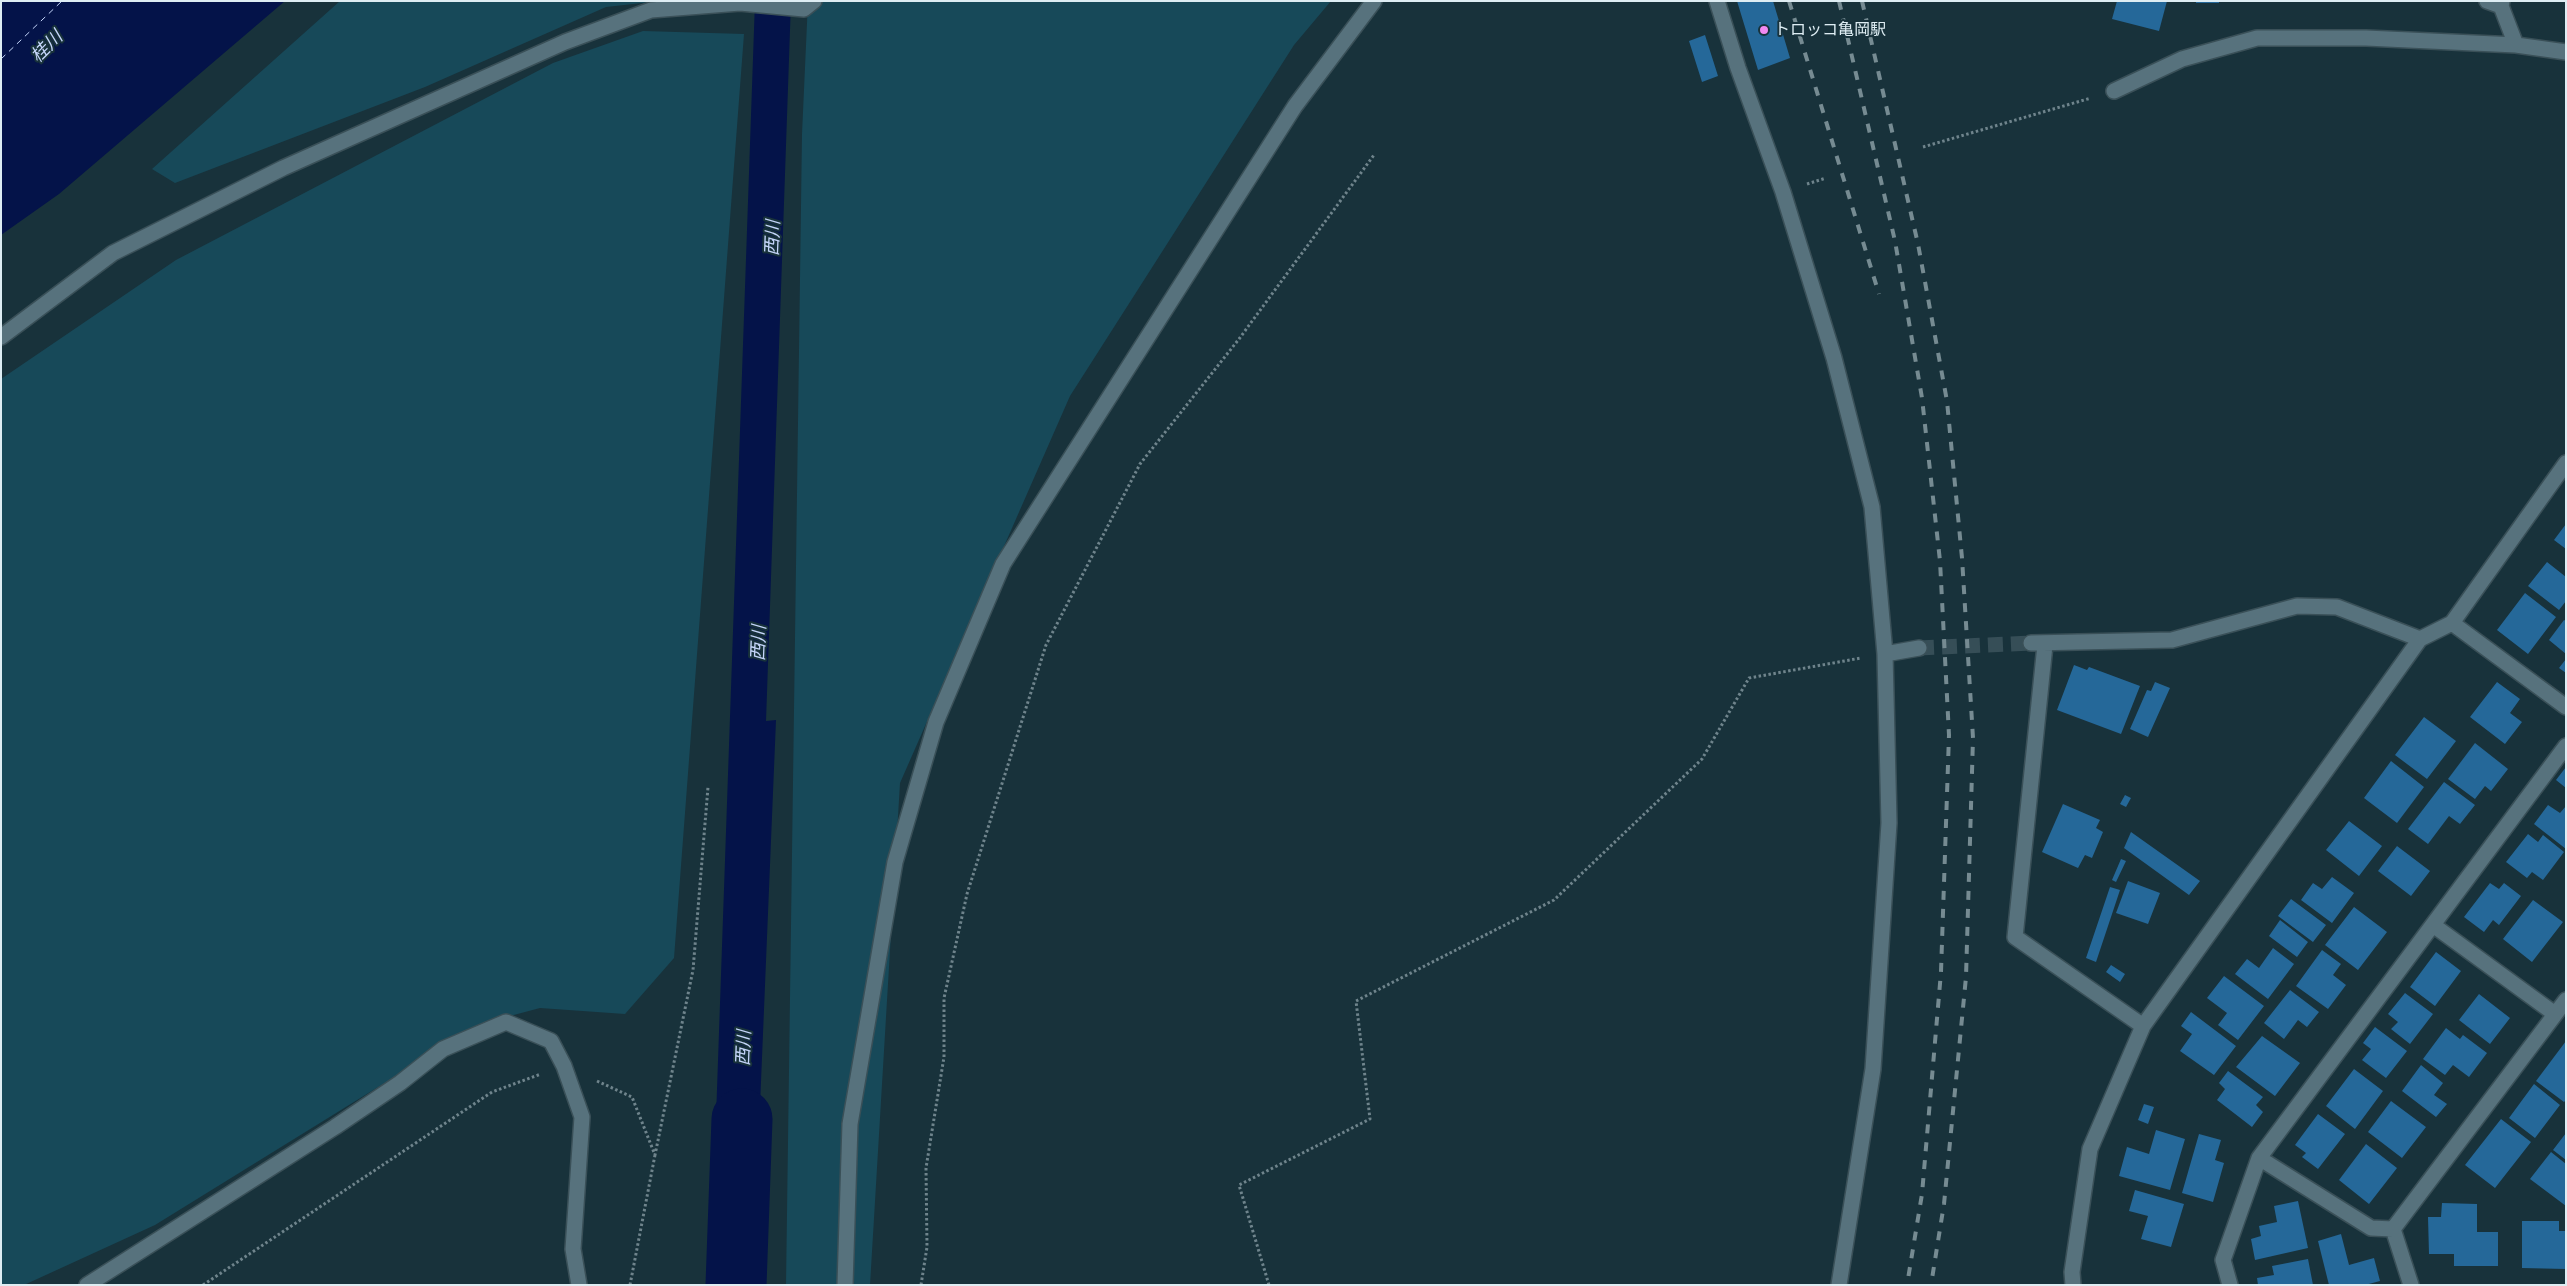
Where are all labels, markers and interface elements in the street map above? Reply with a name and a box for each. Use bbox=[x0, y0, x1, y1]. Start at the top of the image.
place label: トロッコ亀岡駅 bbox=[1774, 20, 1886, 40]
marker: トロッコ亀岡駅 bbox=[1758, 24, 1770, 36]
water label: 桂川 bbox=[27, 27, 67, 67]
water label: 西川 bbox=[762, 220, 784, 256]
water label: 西川 bbox=[748, 625, 770, 661]
water label: 西川 bbox=[733, 1030, 755, 1066]

